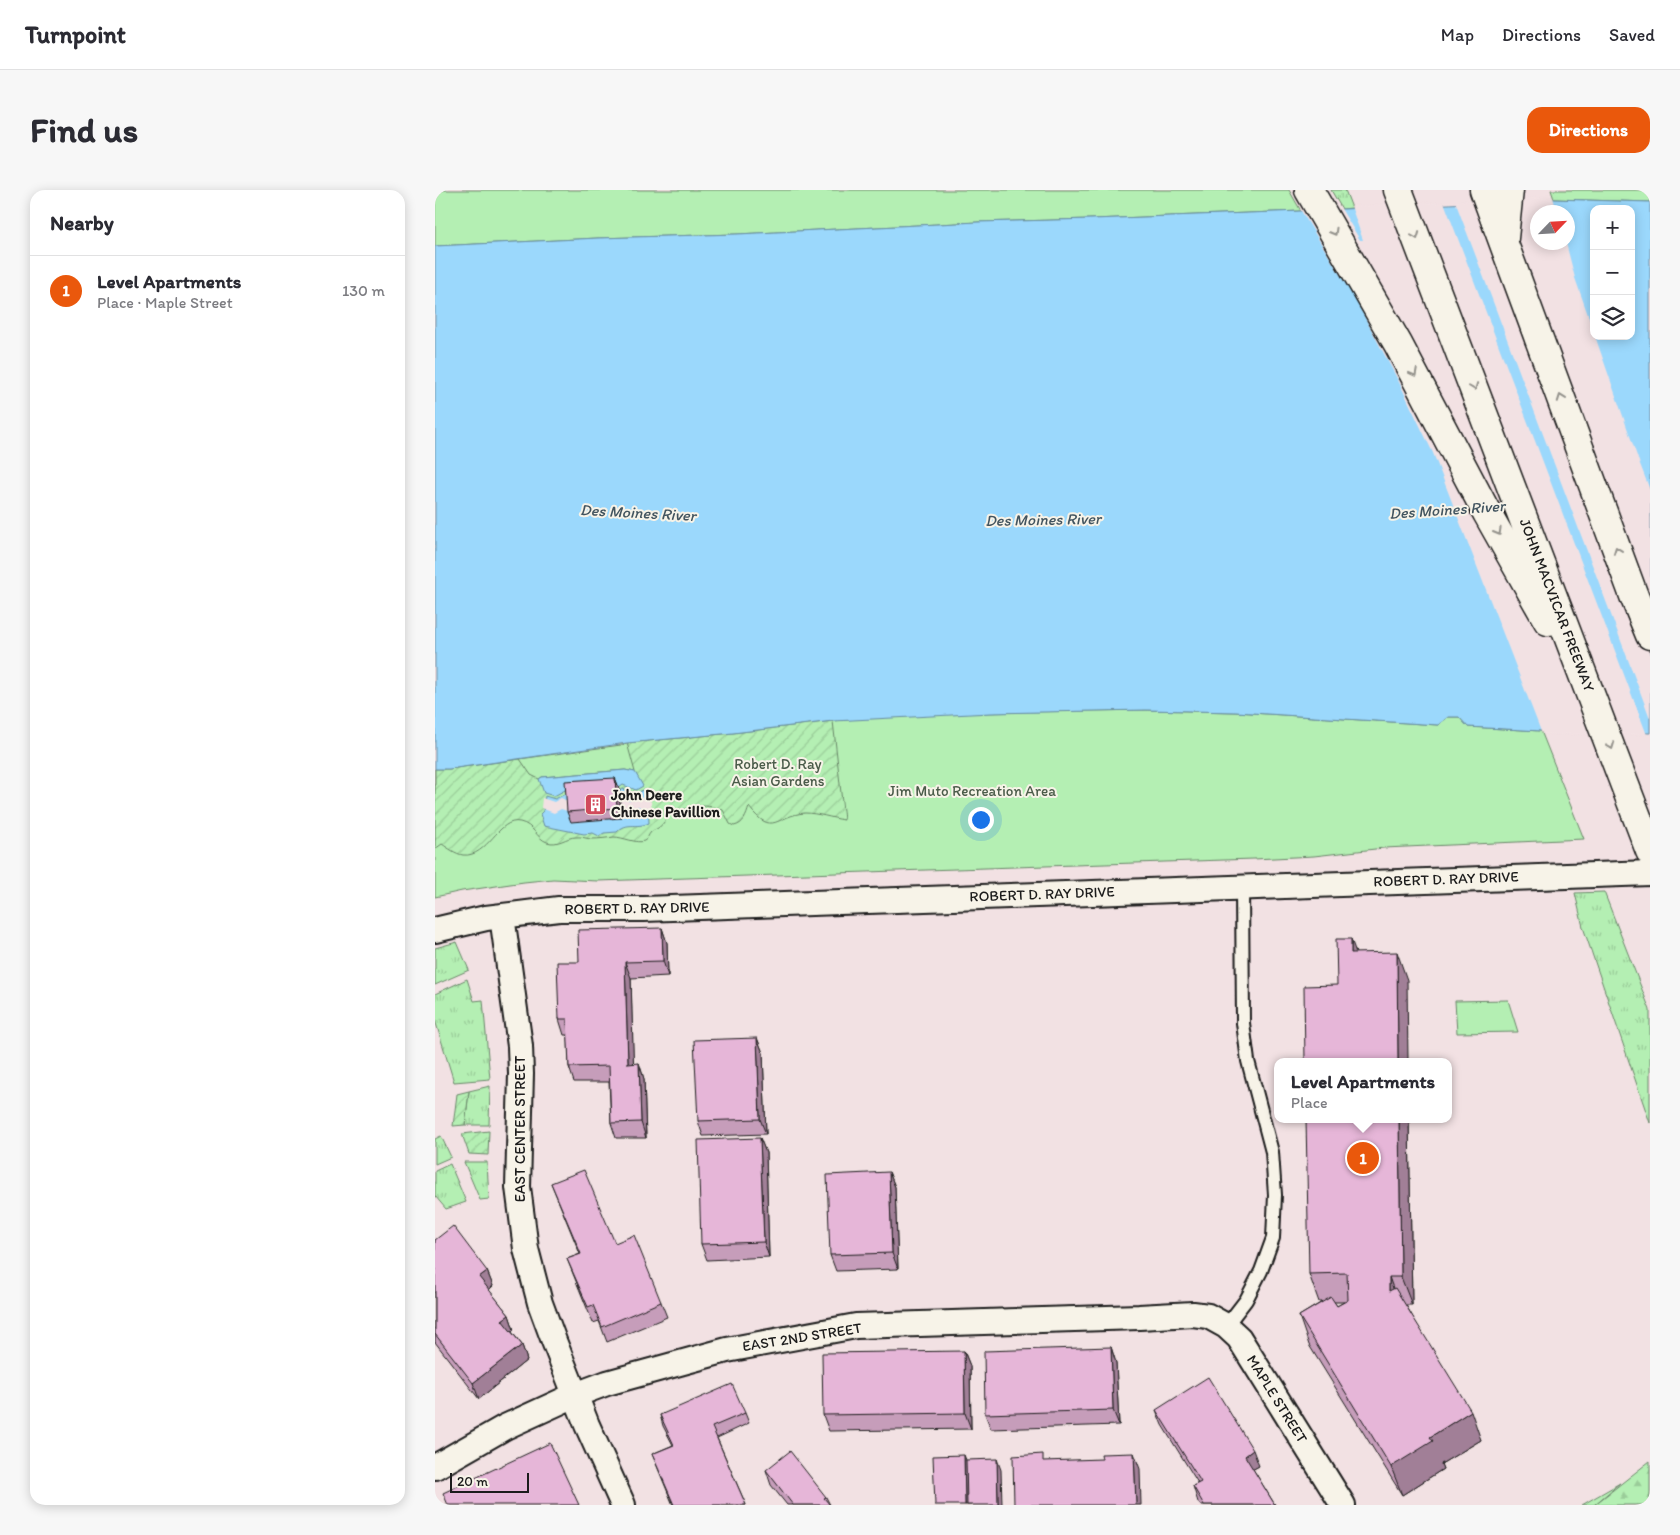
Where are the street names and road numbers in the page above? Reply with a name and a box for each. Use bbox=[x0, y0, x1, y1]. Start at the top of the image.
street label: JOHN MACVICAR FREEWAY bbox=[1516, 516, 1599, 694]
street label: ROBERT D. RAY DRIVE bbox=[1373, 867, 1519, 891]
street label: ROBERT D. RAY DRIVE bbox=[969, 882, 1115, 906]
street label: ROBERT D. RAY DRIVE bbox=[564, 898, 710, 918]
street label: EAST CENTER STREET bbox=[511, 1055, 529, 1202]
street label: EAST 2ND STREET bbox=[741, 1319, 863, 1355]
street label: MAPLE STREET bbox=[1243, 1352, 1312, 1447]

